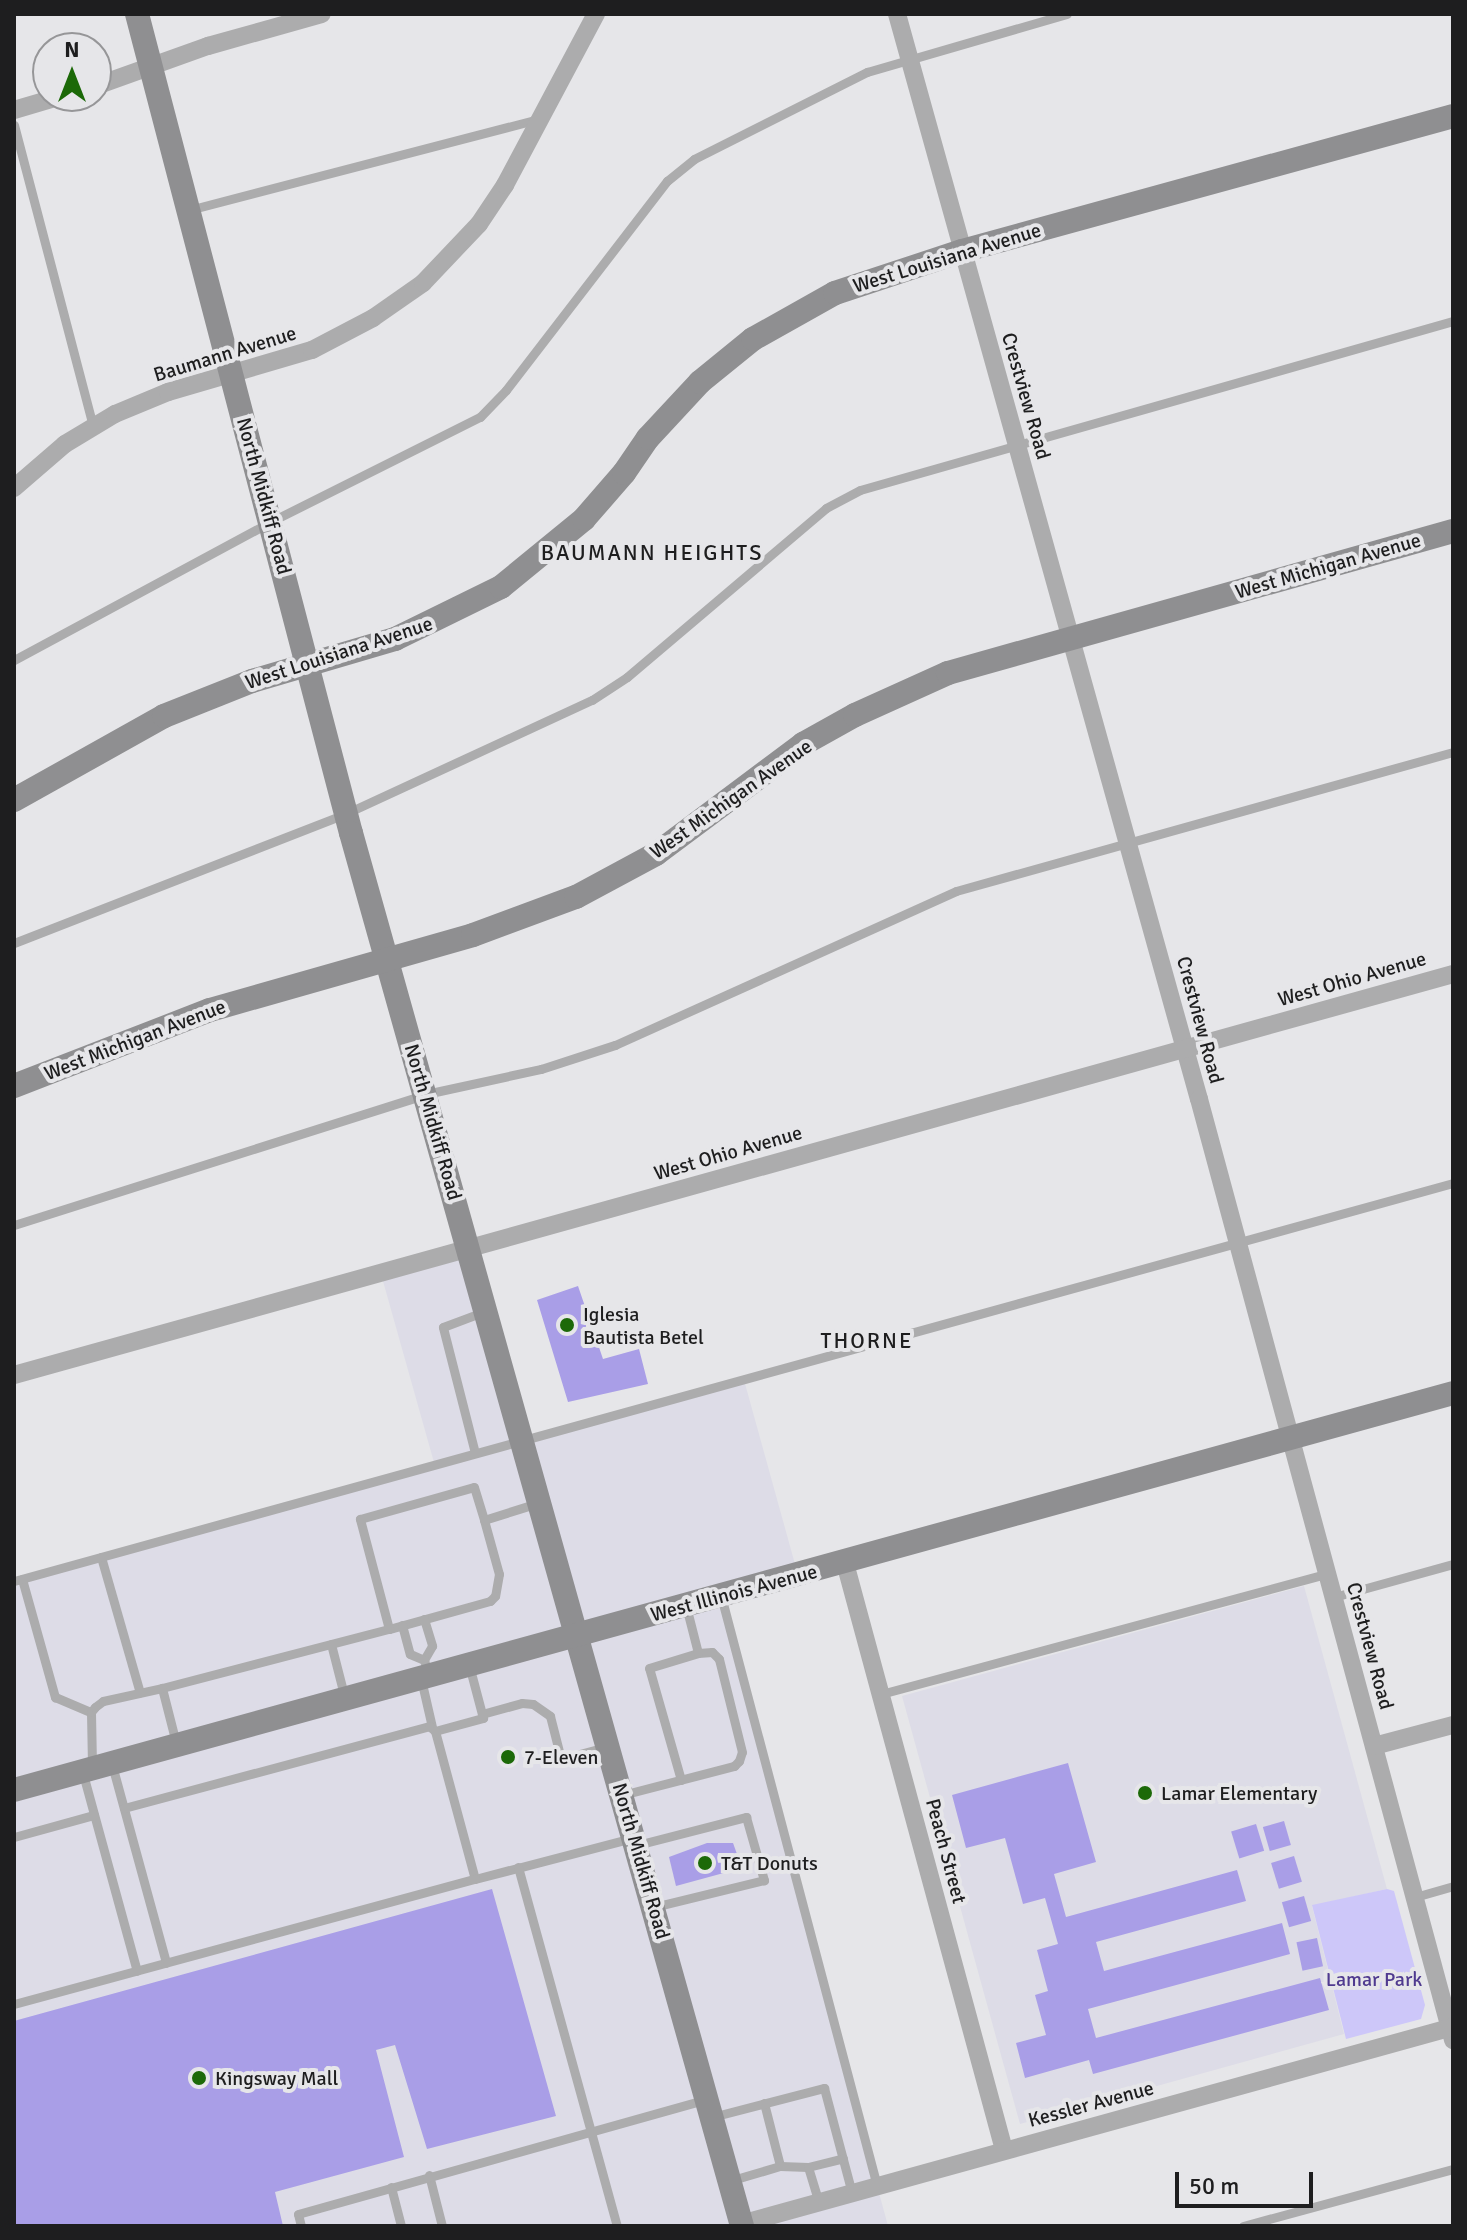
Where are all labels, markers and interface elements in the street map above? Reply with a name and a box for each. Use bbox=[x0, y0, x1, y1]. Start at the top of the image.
north arrow bbox=[32, 32, 112, 112]
text: N bbox=[64, 36, 80, 63]
street label: West Louisiana Avenue bbox=[850, 218, 1044, 298]
street label: Baumann Avenue bbox=[151, 321, 299, 387]
street label: Crestview Road bbox=[996, 330, 1056, 462]
street label: North Midkiff Road bbox=[232, 415, 296, 577]
street label: West Michigan Avenue bbox=[1232, 528, 1424, 604]
district label: BAUMANN HEIGHTS bbox=[541, 540, 763, 566]
street label: West Louisiana Avenue bbox=[242, 611, 436, 695]
street label: West Michigan Avenue bbox=[645, 734, 817, 864]
street label: West Ohio Avenue bbox=[1275, 946, 1429, 1012]
street label: Crestview Road bbox=[1171, 954, 1229, 1086]
street label: West Michigan Avenue bbox=[41, 994, 229, 1086]
street label: North Midkiff Road bbox=[399, 1041, 467, 1203]
street label: West Ohio Avenue bbox=[651, 1120, 805, 1186]
place label: Iglesia Bautista Betel bbox=[583, 1302, 704, 1349]
marker: Iglesia Bautista Betel bbox=[558, 1316, 576, 1334]
district label: THORNE bbox=[821, 1328, 913, 1354]
street label: West Illinois Avenue bbox=[648, 1559, 820, 1627]
street label: Crestview Road bbox=[1341, 1580, 1399, 1712]
place label: 7-Eleven bbox=[524, 1745, 598, 1769]
marker: 7-Eleven bbox=[499, 1748, 517, 1766]
street label: North Midkiff Road bbox=[607, 1780, 675, 1942]
place label: Lamar Elementary bbox=[1161, 1781, 1317, 1805]
marker: Lamar Elementary bbox=[1136, 1784, 1154, 1802]
street label: Peach Street bbox=[920, 1796, 972, 1906]
place label: T&T Donuts bbox=[721, 1851, 818, 1875]
marker: T&T Donuts bbox=[696, 1854, 714, 1872]
park label: Lamar Park bbox=[1326, 1967, 1422, 1991]
place label: Kingsway Mall bbox=[215, 2066, 338, 2090]
marker: Kingsway Mall bbox=[190, 2069, 208, 2087]
street label: Kessler Avenue bbox=[1026, 2076, 1156, 2132]
scale bar bbox=[1179, 2156, 1317, 2206]
text: 50 m bbox=[1189, 2171, 1239, 2201]

